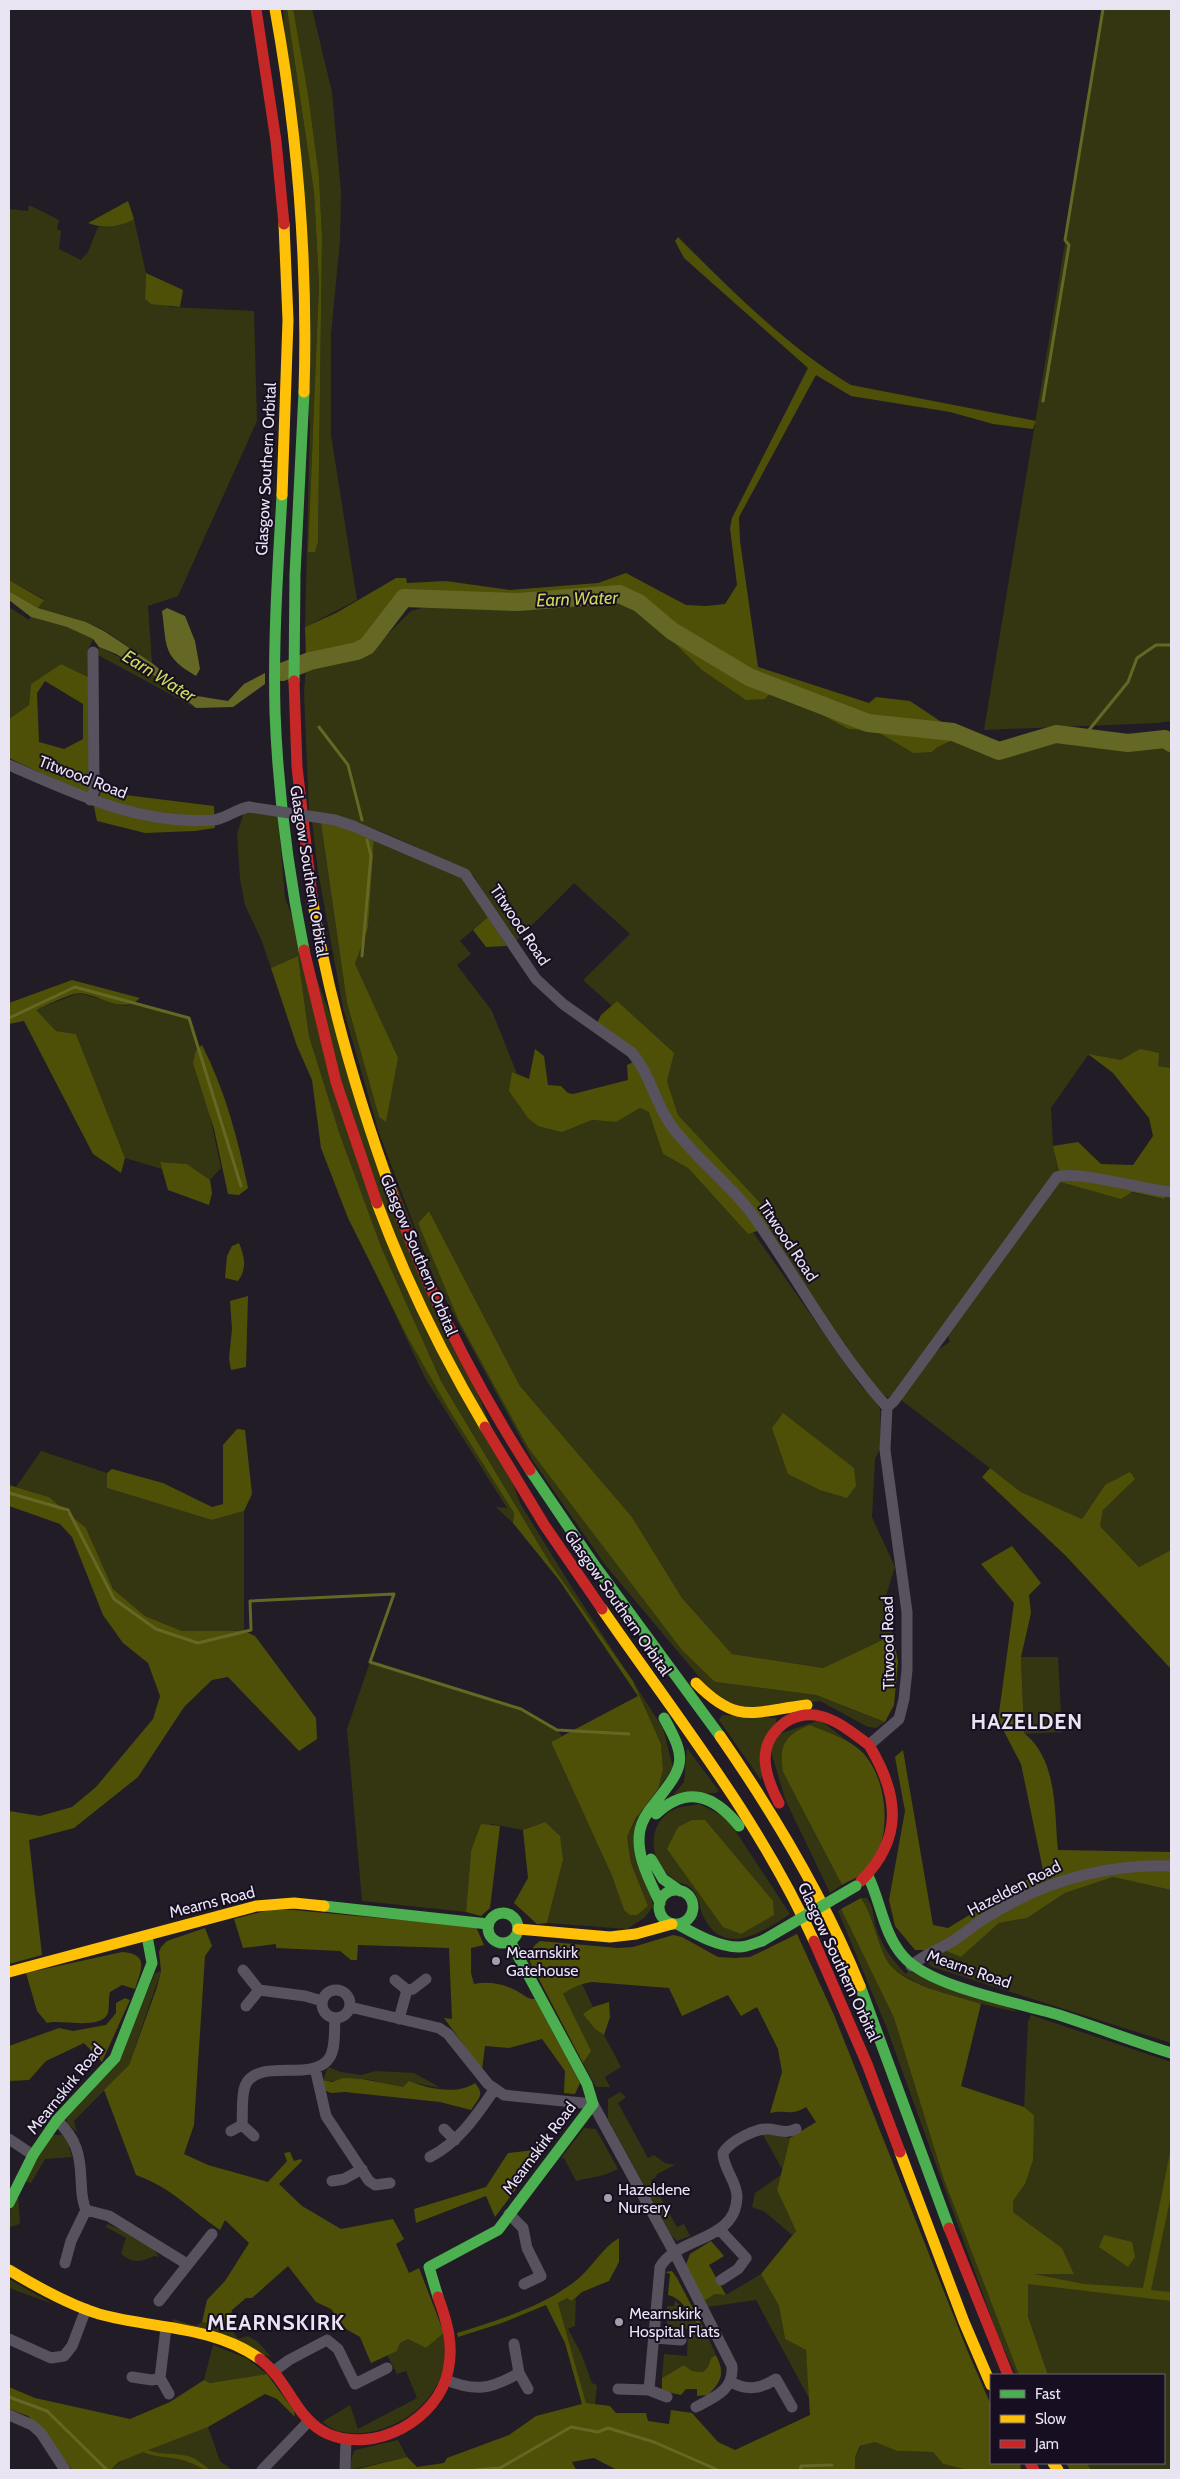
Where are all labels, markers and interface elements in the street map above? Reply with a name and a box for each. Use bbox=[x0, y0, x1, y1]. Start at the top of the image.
street label: Glasgow Southern Orbital bbox=[252, 382, 280, 556]
water label: Earn Water bbox=[536, 587, 620, 611]
water label: Earn Water bbox=[119, 645, 201, 708]
street label: Titwood Road bbox=[36, 751, 130, 803]
street label: Glasgow Southern Orbital bbox=[286, 784, 332, 958]
street label: Titwood Road bbox=[486, 881, 554, 969]
street label: Glasgow Southern Orbital bbox=[376, 1171, 462, 1339]
street label: Titwood Road bbox=[754, 1197, 822, 1285]
street label: Glasgow Southern Orbital bbox=[560, 1527, 676, 1680]
street label: Titwood Road bbox=[878, 1596, 898, 1690]
district label: HAZELDEN bbox=[971, 1709, 1083, 1734]
street label: Hazelden Road bbox=[964, 1856, 1064, 1920]
street label: Glasgow Southern Orbital bbox=[794, 1879, 884, 2045]
street label: Mearns Road bbox=[167, 1882, 257, 1922]
place label: Mearnskirk Gatehouse bbox=[506, 1943, 579, 1980]
street label: Mearns Road bbox=[924, 1946, 1014, 1992]
marker: Mearnskirk Gatehouse bbox=[490, 1955, 502, 1967]
street label: Mearnskirk Road bbox=[23, 2040, 107, 2138]
street label: Mearnskirk Road bbox=[498, 2098, 580, 2198]
place label: Hazeldene Nursery bbox=[618, 2180, 690, 2217]
marker: Hazeldene Nursery bbox=[602, 2192, 614, 2204]
place label: Mearnskirk Hospital Flats bbox=[629, 2304, 720, 2341]
district label: MEARNSKIRK bbox=[207, 2310, 345, 2335]
marker: Mearnskirk Hospital Flats bbox=[613, 2316, 625, 2328]
legend bbox=[990, 2374, 1165, 2464]
text: Fast bbox=[1035, 2385, 1060, 2403]
text: Slow bbox=[1035, 2410, 1066, 2428]
text: Jam bbox=[1034, 2435, 1059, 2453]

